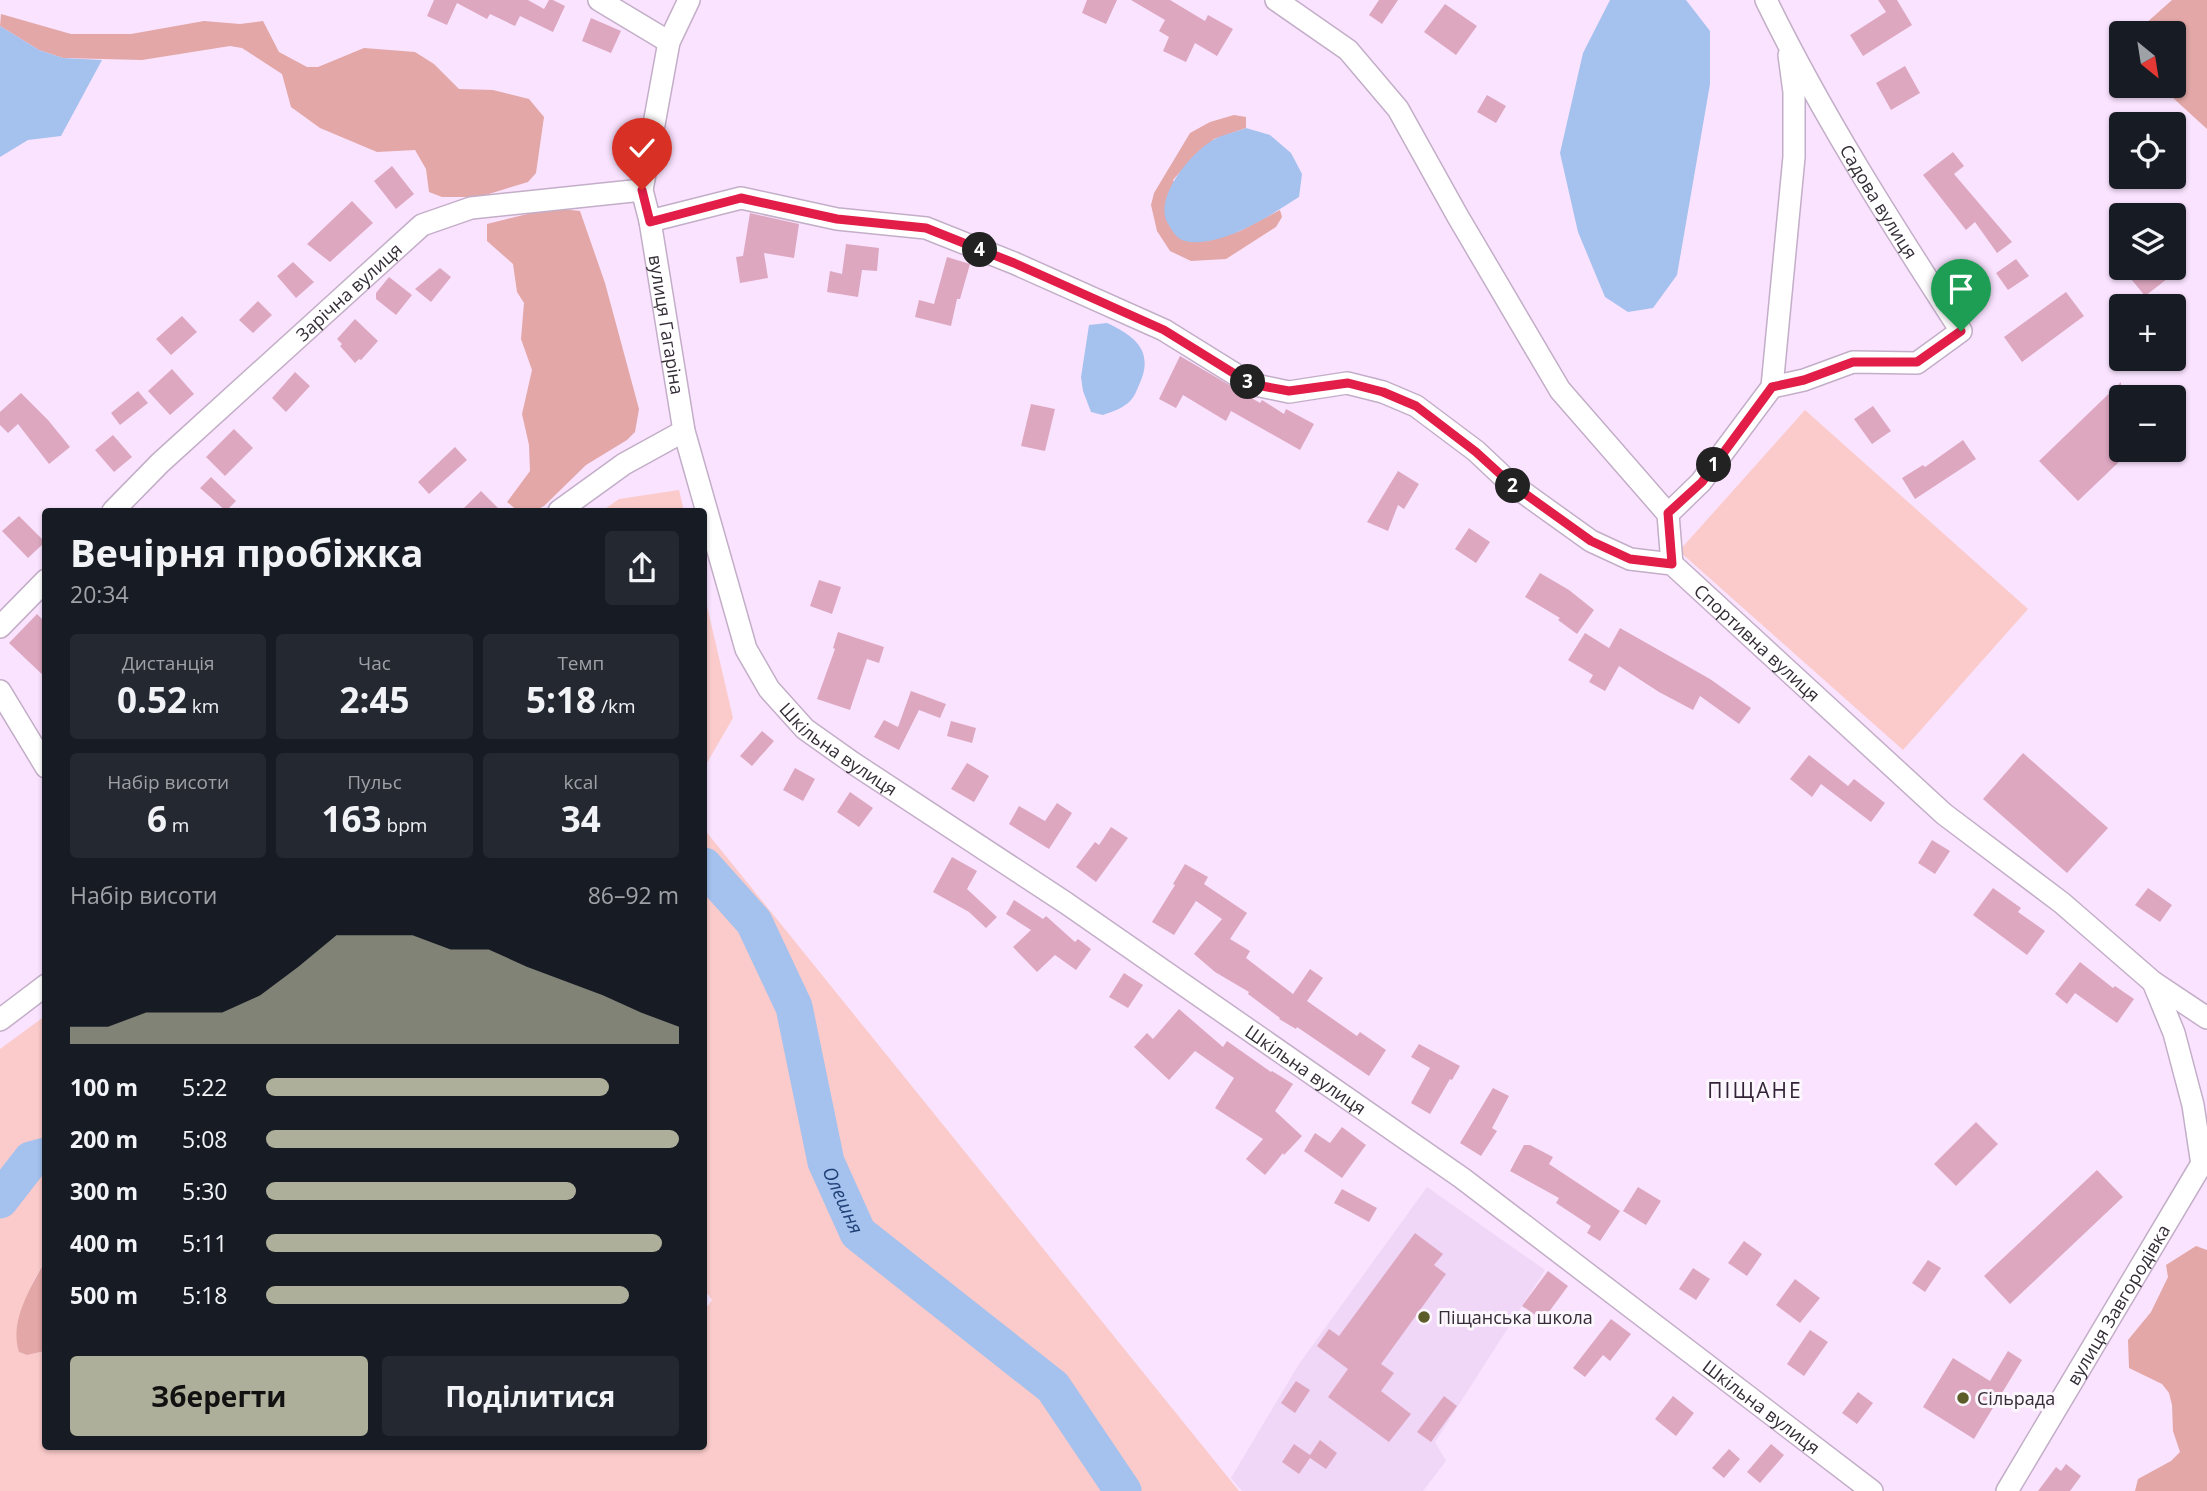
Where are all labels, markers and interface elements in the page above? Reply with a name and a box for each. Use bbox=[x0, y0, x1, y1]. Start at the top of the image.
north arrow bbox=[2109, 21, 2186, 98]
map controls bbox=[2109, 21, 2186, 462]
button: locate bbox=[2109, 112, 2186, 189]
pin bbox=[612, 118, 672, 190]
icon: check bbox=[623, 129, 661, 167]
street label: Садова вулиця bbox=[1835, 140, 1923, 263]
button: layers bbox=[2109, 203, 2186, 280]
pin: 4 bbox=[962, 232, 998, 268]
text: 4 bbox=[974, 236, 985, 262]
street label: Зарічна вулиця bbox=[290, 237, 407, 346]
street label: вулиця Гагаріна bbox=[644, 253, 690, 396]
pin bbox=[1931, 259, 1991, 331]
icon: arrive bbox=[1942, 270, 1980, 308]
button: + bbox=[2109, 294, 2186, 371]
pin: 3 bbox=[1230, 364, 1266, 400]
text: 3 bbox=[1242, 368, 1253, 394]
button: − bbox=[2109, 385, 2186, 462]
pin: 1 bbox=[1696, 448, 1732, 482]
text: 1 bbox=[1708, 451, 1719, 477]
pin: 2 bbox=[1496, 468, 1530, 504]
text: 2 bbox=[1507, 472, 1518, 498]
text: Вечірня пробіжка bbox=[70, 526, 423, 578]
button: share bbox=[605, 531, 679, 605]
text: 20:34 bbox=[70, 578, 129, 610]
street label: Спортивна вулиця bbox=[1689, 578, 1826, 707]
text: Дистанція bbox=[122, 650, 215, 676]
text: Час bbox=[358, 650, 391, 676]
text: Темп bbox=[557, 650, 604, 676]
text: 0.52 bbox=[117, 676, 187, 723]
text: 2:45 bbox=[339, 676, 410, 723]
text: 5:18 bbox=[526, 676, 596, 723]
text: km bbox=[187, 693, 219, 719]
text: /km bbox=[596, 693, 636, 719]
street label: Шкільна вулиця bbox=[775, 697, 902, 801]
text: Набір висоти bbox=[107, 769, 229, 795]
text: Пульс bbox=[347, 769, 402, 795]
text: kcal bbox=[564, 769, 598, 795]
text: 6 bbox=[147, 795, 167, 842]
text: 163 bbox=[322, 795, 382, 842]
text: 34 bbox=[561, 795, 601, 842]
text: m bbox=[167, 812, 189, 838]
text: bpm bbox=[382, 812, 427, 838]
text: Набір висоти bbox=[70, 879, 217, 911]
text: 86–92 m bbox=[588, 879, 679, 911]
street label: Шкільна вулиця bbox=[1241, 1019, 1371, 1120]
text: 100 m bbox=[70, 1071, 138, 1103]
text: 5:22 bbox=[182, 1071, 228, 1103]
district label: ПІЩАНЕ bbox=[1707, 1076, 1803, 1104]
text: 200 m bbox=[70, 1123, 138, 1155]
text: 5:08 bbox=[182, 1123, 228, 1155]
water label: Олешня bbox=[817, 1162, 870, 1238]
text: 300 m bbox=[70, 1175, 138, 1207]
text: 5:30 bbox=[182, 1175, 228, 1207]
street label: вулиця Завгородівка bbox=[2061, 1220, 2175, 1389]
text: 400 m bbox=[70, 1227, 138, 1259]
text: 5:11 bbox=[182, 1227, 228, 1259]
text: 500 m bbox=[70, 1279, 138, 1311]
text: 5:18 bbox=[182, 1279, 228, 1311]
place label: Піщанська школа bbox=[1438, 1305, 1593, 1329]
marker: Піщанська школа bbox=[1416, 1309, 1432, 1325]
street label: Шкільна вулиця bbox=[1698, 1354, 1825, 1459]
button: Зберегти bbox=[70, 1356, 368, 1436]
button: Поділитися bbox=[382, 1356, 679, 1436]
place label: Сільрада bbox=[1977, 1386, 2055, 1410]
marker: Сільрада bbox=[1955, 1390, 1971, 1406]

